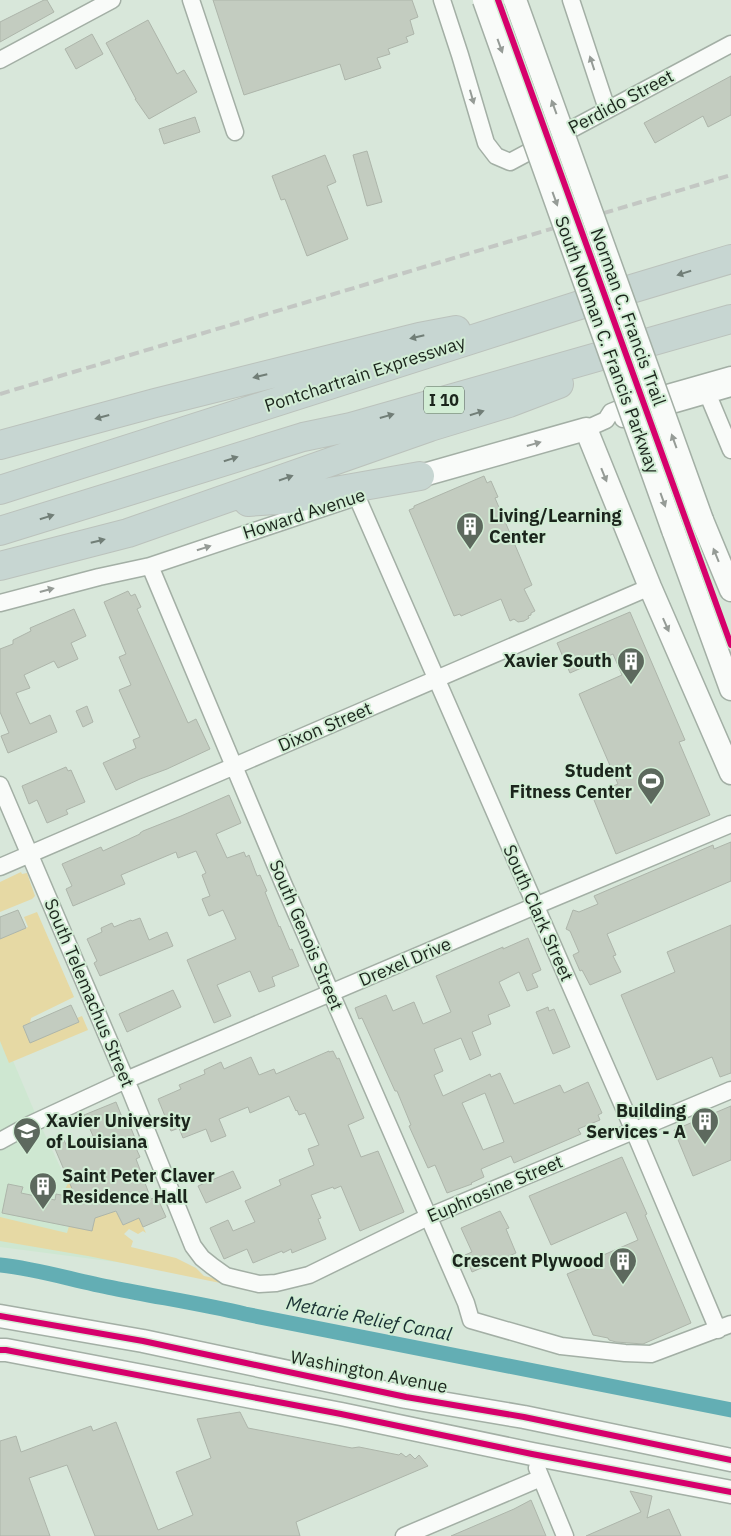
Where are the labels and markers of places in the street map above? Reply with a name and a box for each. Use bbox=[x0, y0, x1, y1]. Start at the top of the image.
place label: Living/Learning Center bbox=[489, 504, 621, 548]
building icon: Living/Learning Center bbox=[455, 511, 485, 550]
building icon: Xavier South bbox=[616, 646, 646, 685]
place label: Xavier South bbox=[504, 649, 612, 672]
place label: Student Fitness Center bbox=[510, 759, 632, 803]
sports icon: Student Fitness Center bbox=[636, 766, 666, 805]
place label: Building Services - A bbox=[586, 1099, 686, 1143]
building icon: Building Services - A bbox=[690, 1106, 720, 1145]
place label: Xavier University of Louisiana bbox=[46, 1109, 191, 1153]
school or university icon: Xavier University of Louisiana bbox=[12, 1116, 42, 1155]
place label: Saint Peter Claver Residence Hall bbox=[62, 1164, 215, 1208]
building icon: Saint Peter Claver Residence Hall bbox=[28, 1171, 58, 1210]
building icon: Crescent Plywood bbox=[608, 1246, 638, 1285]
place label: Crescent Plywood bbox=[452, 1249, 604, 1272]

